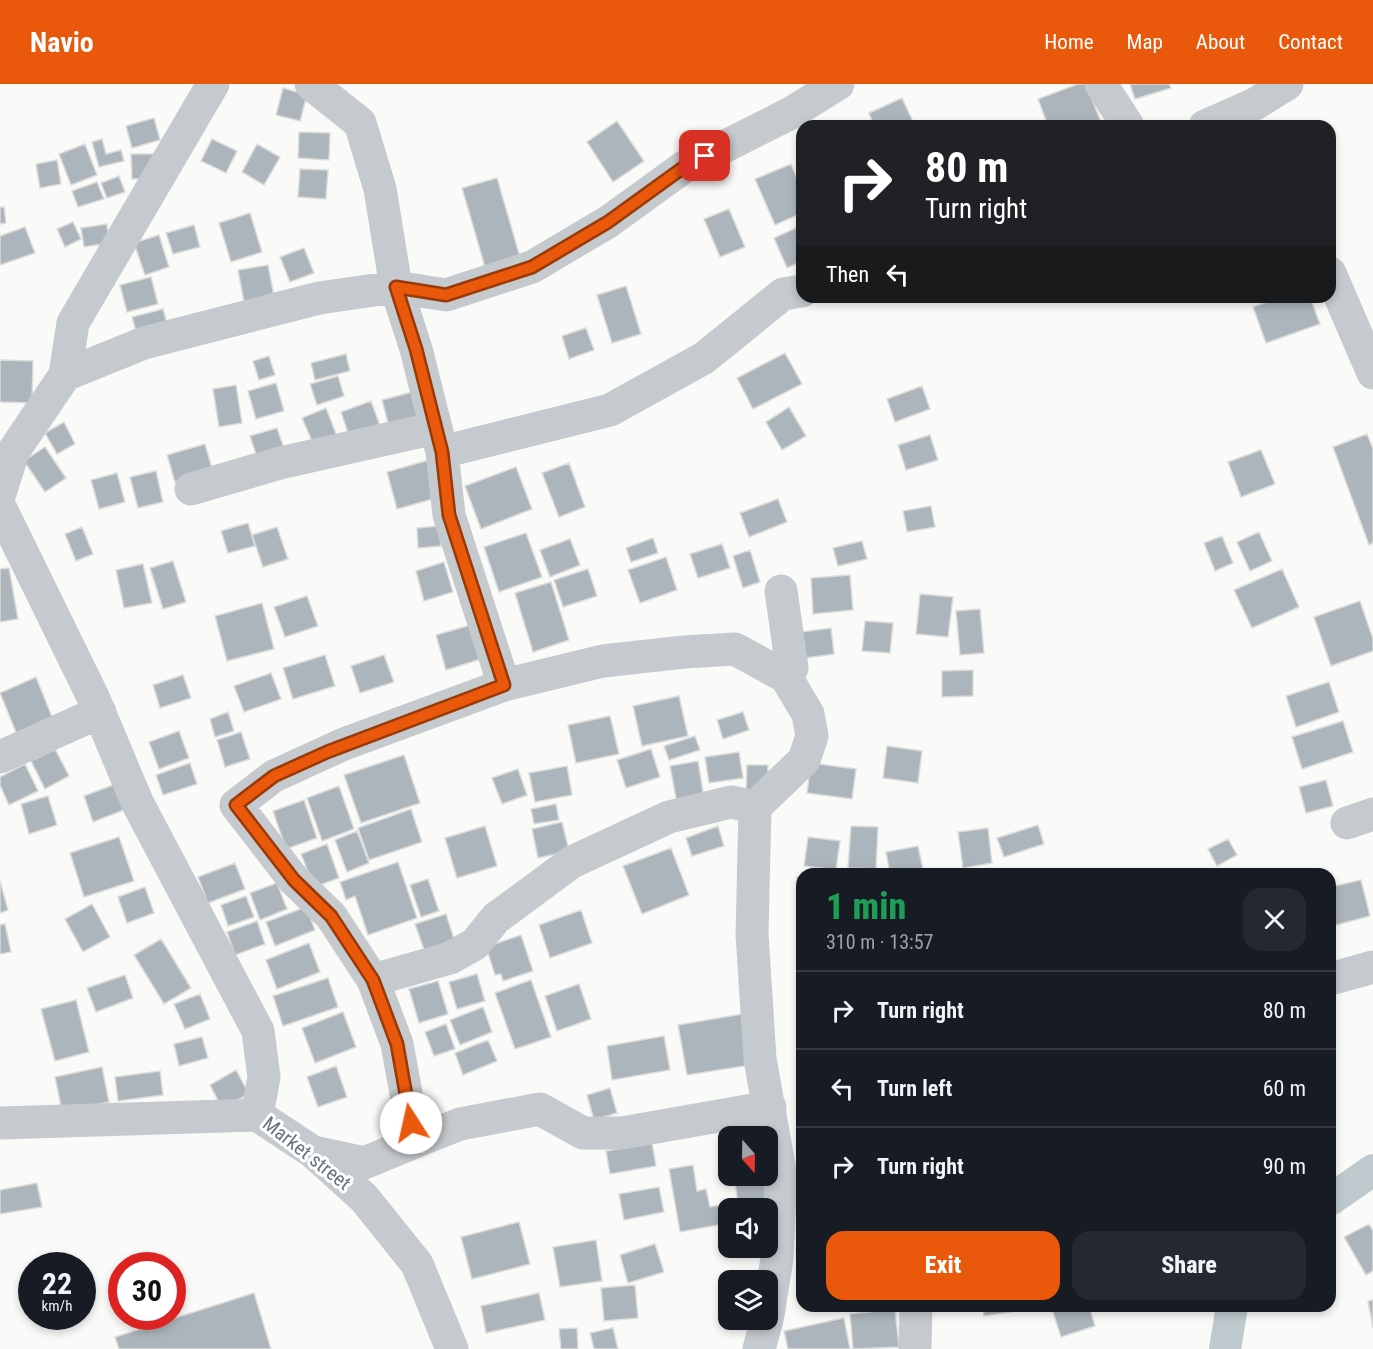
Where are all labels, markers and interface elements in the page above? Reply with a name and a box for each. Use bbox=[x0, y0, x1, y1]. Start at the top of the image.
text: Navio bbox=[30, 26, 94, 59]
text: Home bbox=[1044, 30, 1094, 54]
text: Map bbox=[1127, 30, 1163, 54]
text: About bbox=[1196, 30, 1245, 54]
text: Contact bbox=[1278, 30, 1343, 54]
pin bbox=[679, 130, 730, 181]
icon: arrive bbox=[688, 139, 721, 172]
text: 80 m bbox=[925, 143, 1008, 192]
icon: right bbox=[826, 144, 904, 222]
text: Turn right bbox=[925, 193, 1027, 225]
icon: left bbox=[881, 258, 914, 291]
text: Then bbox=[826, 262, 869, 287]
text: 1 min bbox=[826, 886, 906, 928]
button: close bbox=[1243, 888, 1306, 951]
text: 310 m · 13:57 bbox=[826, 930, 933, 954]
icon: right bbox=[826, 994, 859, 1027]
text: Turn right bbox=[877, 998, 964, 1023]
text: 80 m bbox=[1263, 998, 1306, 1023]
icon: left bbox=[826, 1072, 859, 1105]
text: Turn left bbox=[877, 1076, 952, 1101]
text: 60 m bbox=[1263, 1076, 1306, 1101]
position arrow bbox=[379, 1091, 443, 1155]
street label: Market street bbox=[258, 1111, 356, 1195]
north arrow bbox=[718, 1126, 778, 1186]
map controls bbox=[718, 1126, 778, 1330]
icon: right bbox=[826, 1150, 859, 1183]
text: Turn right bbox=[877, 1154, 964, 1179]
text: 90 m bbox=[1263, 1154, 1306, 1179]
button: sound bbox=[718, 1198, 778, 1258]
button: Exit bbox=[826, 1231, 1060, 1300]
button: Share bbox=[1072, 1231, 1306, 1300]
speed limit sign: 30 bbox=[108, 1252, 186, 1330]
text: 22 bbox=[42, 1266, 72, 1301]
button: layers bbox=[718, 1270, 778, 1330]
text: km/h bbox=[42, 1297, 72, 1315]

